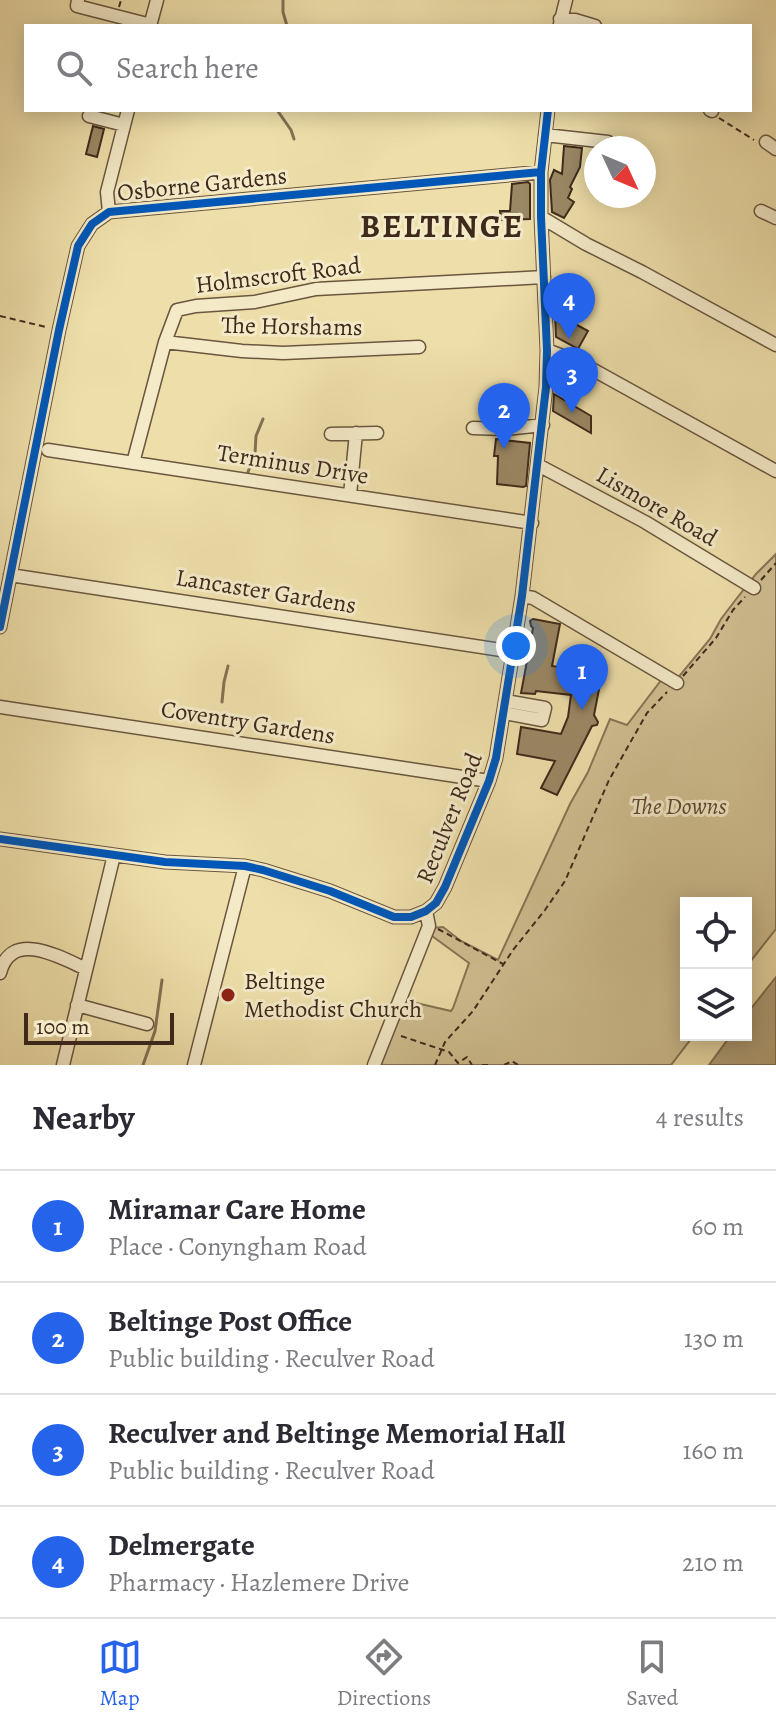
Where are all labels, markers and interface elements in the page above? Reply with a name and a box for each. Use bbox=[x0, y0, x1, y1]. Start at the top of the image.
search box bbox=[24, 24, 752, 112]
icon: search bbox=[52, 46, 96, 90]
text: Search here bbox=[116, 48, 259, 88]
north arrow bbox=[584, 136, 656, 208]
street label: Osborne Gardens bbox=[115, 159, 289, 209]
district label: BELTINGE bbox=[360, 204, 524, 248]
street label: Holmscroft Road bbox=[193, 249, 363, 301]
pin: 4 bbox=[543, 273, 595, 339]
street label: The Horshams bbox=[221, 309, 363, 343]
pin: 3 bbox=[546, 347, 598, 413]
pin: 2 bbox=[478, 383, 530, 449]
street label: Terminus Drive bbox=[215, 436, 371, 492]
street label: Lismore Road bbox=[591, 458, 724, 554]
street label: Lancaster Gardens bbox=[174, 561, 358, 621]
your location bbox=[496, 626, 536, 666]
pin: 1 bbox=[556, 644, 608, 710]
street label: Coventry Gardens bbox=[159, 692, 337, 752]
street label: Reculver Road bbox=[408, 748, 490, 888]
park label: The Downs bbox=[631, 790, 727, 822]
map controls bbox=[680, 897, 752, 1041]
button: locate bbox=[680, 897, 752, 969]
place label: Beltinge Methodist Church bbox=[244, 965, 422, 1025]
button: layers bbox=[680, 969, 752, 1041]
marker: Beltinge Methodist Church bbox=[219, 986, 237, 1004]
scale bar bbox=[24, 1009, 174, 1045]
text: 100 m bbox=[36, 1012, 90, 1042]
text: Nearby bbox=[32, 1094, 135, 1141]
text: 4 results bbox=[656, 1100, 744, 1135]
text: Miramar Care Home bbox=[108, 1189, 366, 1229]
text: 1 bbox=[53, 1209, 63, 1244]
text: 60 m bbox=[691, 1209, 744, 1244]
text: Place · Conyngham Road bbox=[108, 1229, 367, 1264]
text: Beltinge Post Office bbox=[108, 1301, 352, 1341]
text: 2 bbox=[52, 1321, 64, 1356]
text: 130 m bbox=[684, 1321, 744, 1356]
text: Public building · Reculver Road bbox=[108, 1341, 435, 1376]
text: Reculver and Beltinge Memorial Hall bbox=[108, 1413, 565, 1453]
text: 3 bbox=[52, 1433, 64, 1468]
text: 160 m bbox=[682, 1433, 744, 1468]
text: Public building · Reculver Road bbox=[108, 1453, 435, 1488]
text: Delmergate bbox=[108, 1525, 255, 1565]
text: 4 bbox=[52, 1545, 64, 1580]
text: 210 m bbox=[682, 1545, 744, 1580]
text: Pharmacy · Hazlemere Drive bbox=[108, 1565, 409, 1600]
tab: Map bbox=[98, 1635, 142, 1713]
tab: Directions bbox=[337, 1635, 431, 1713]
tab: Saved bbox=[626, 1635, 678, 1713]

